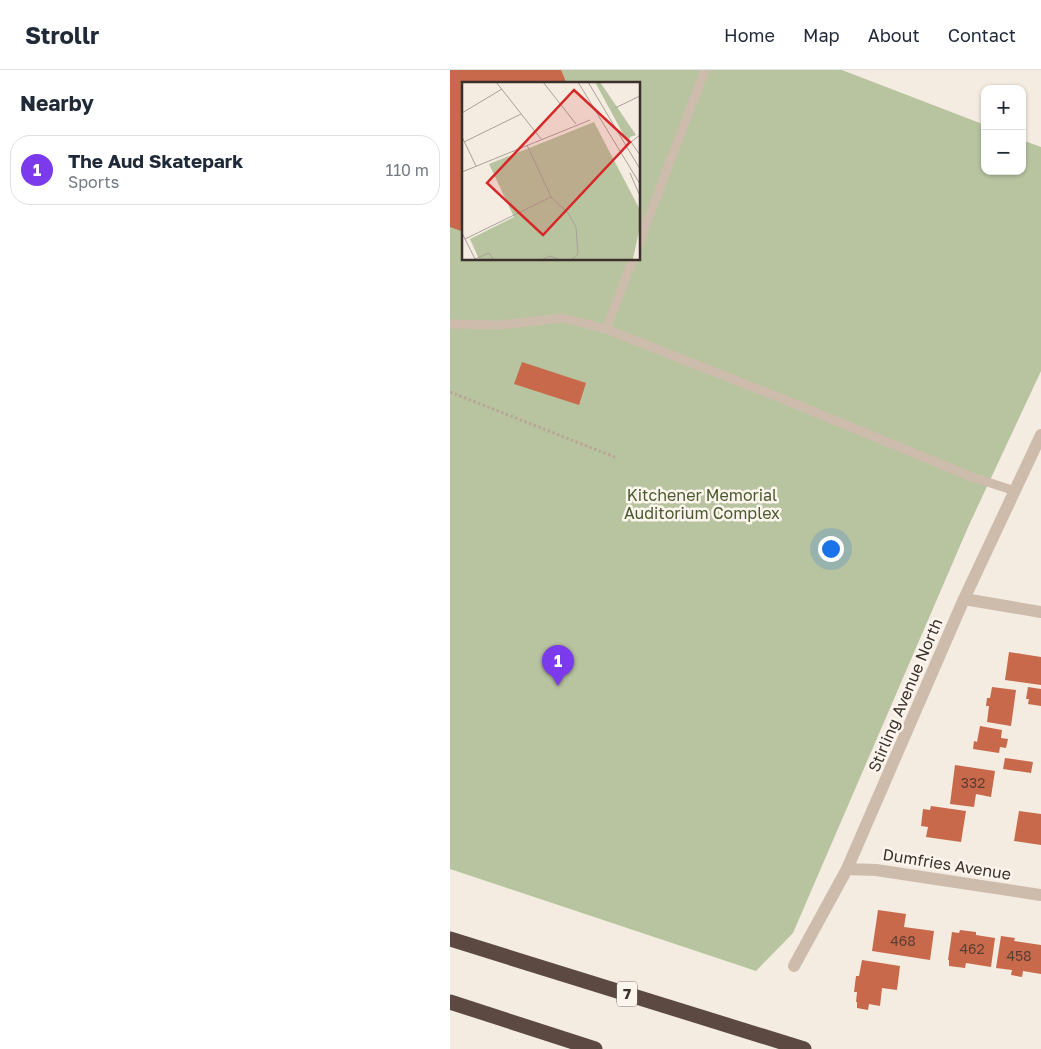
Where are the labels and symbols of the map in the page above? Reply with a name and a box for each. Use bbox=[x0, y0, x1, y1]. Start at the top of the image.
inset map bbox=[462, 82, 640, 260]
park label: Kitchener Memorial Auditorium Complex bbox=[624, 485, 780, 523]
your location bbox=[818, 536, 844, 562]
street label: Stirling Avenue North bbox=[864, 615, 946, 775]
pin: 1 bbox=[542, 645, 574, 686]
house number: 332 bbox=[961, 774, 985, 791]
street label: Dumfries Avenue bbox=[881, 844, 1013, 884]
house number: 468 bbox=[890, 932, 916, 949]
house number: 462 bbox=[959, 940, 985, 957]
house number: 458 bbox=[1006, 947, 1032, 964]
road number: 7 bbox=[617, 982, 637, 1006]

